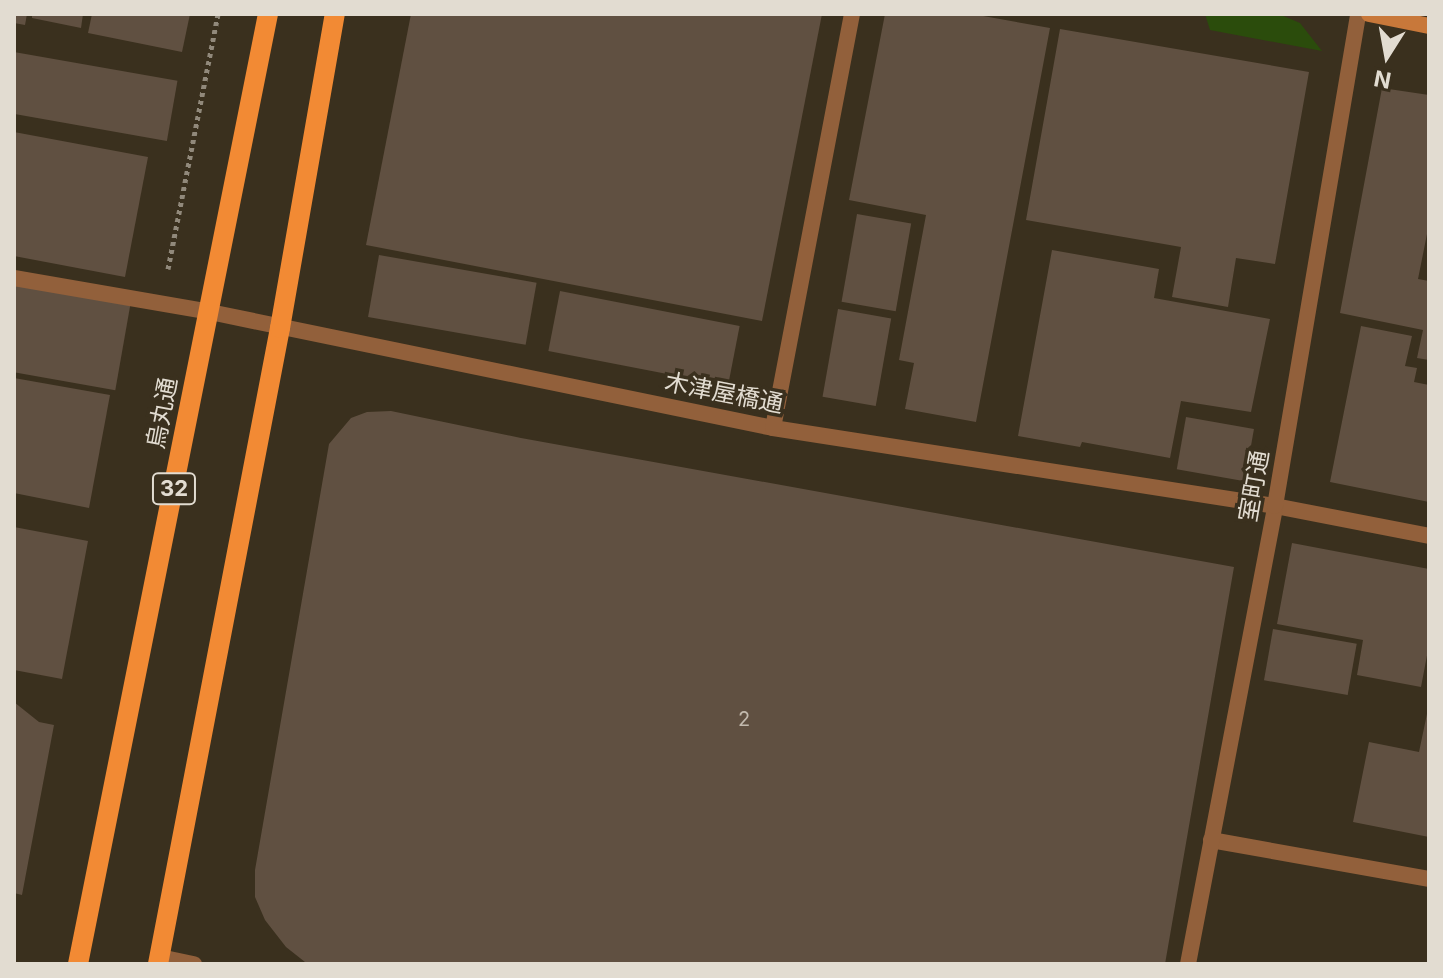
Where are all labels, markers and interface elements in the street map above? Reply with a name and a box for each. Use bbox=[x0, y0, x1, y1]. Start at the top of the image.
north arrow bbox=[1347, 16, 1427, 96]
text: N bbox=[1372, 65, 1393, 94]
street label: 木津屋橋通 bbox=[662, 367, 786, 419]
street label: 烏丸通 bbox=[141, 375, 183, 451]
street label: 室町通 bbox=[1234, 448, 1274, 524]
road number: 32 bbox=[150, 471, 198, 507]
house number: 2 bbox=[738, 707, 750, 731]

